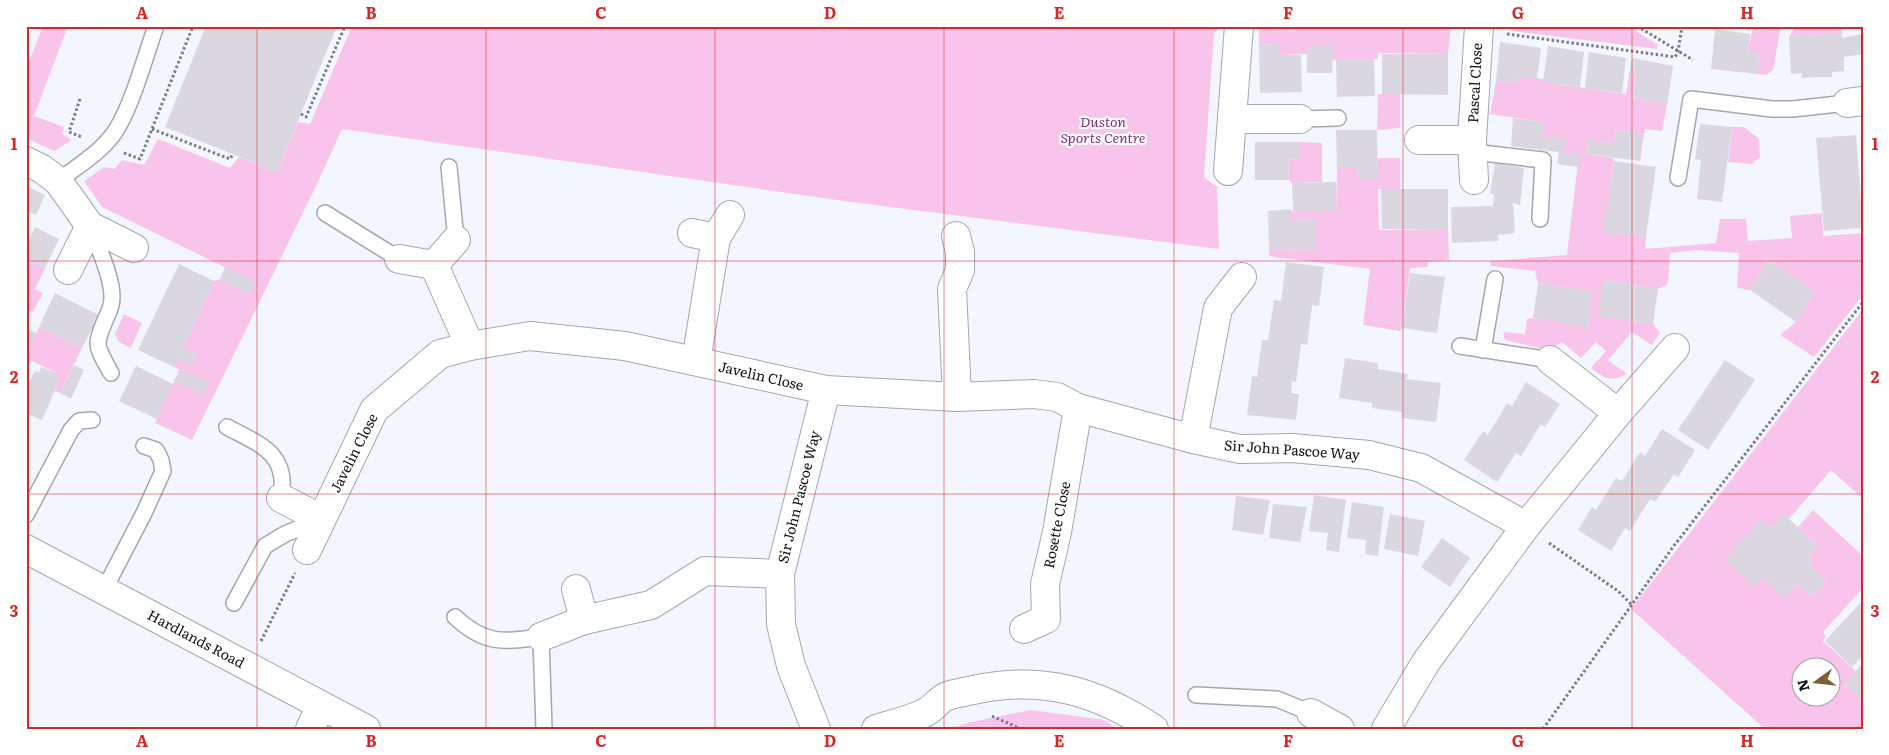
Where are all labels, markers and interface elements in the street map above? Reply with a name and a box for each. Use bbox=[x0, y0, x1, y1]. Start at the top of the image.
text: A bbox=[136, 0, 148, 24]
text: B bbox=[365, 0, 377, 24]
text: C bbox=[595, 0, 607, 24]
text: D bbox=[824, 0, 836, 24]
text: E bbox=[1054, 0, 1065, 24]
text: F bbox=[1283, 0, 1293, 24]
text: G bbox=[1512, 0, 1524, 24]
text: H bbox=[1740, 0, 1754, 24]
street label: Pascal Close bbox=[1462, 42, 1486, 123]
park label: Duston Sports Centre bbox=[1061, 111, 1146, 147]
text: 1 bbox=[11, 131, 18, 155]
text: 1 bbox=[1872, 131, 1879, 155]
street label: Javelin Close bbox=[717, 356, 806, 394]
text: 2 bbox=[10, 364, 19, 388]
text: 2 bbox=[1871, 364, 1880, 388]
street label: Javelin Close bbox=[325, 410, 382, 496]
street label: Sir John Pascoe Way bbox=[772, 427, 824, 565]
street label: Sir John Pascoe Way bbox=[1223, 434, 1362, 464]
street label: Rosette Close bbox=[1038, 480, 1074, 570]
text: 3 bbox=[10, 598, 19, 622]
text: 3 bbox=[1871, 598, 1880, 622]
street label: Hardlands Road bbox=[144, 604, 249, 672]
north arrow bbox=[1792, 658, 1842, 708]
text: N bbox=[1791, 677, 1814, 694]
text: A bbox=[136, 728, 148, 752]
text: B bbox=[365, 728, 377, 752]
text: C bbox=[595, 728, 607, 752]
text: D bbox=[824, 728, 836, 752]
text: E bbox=[1054, 728, 1065, 752]
text: F bbox=[1283, 728, 1293, 752]
text: G bbox=[1512, 728, 1524, 752]
text: H bbox=[1740, 728, 1754, 752]

